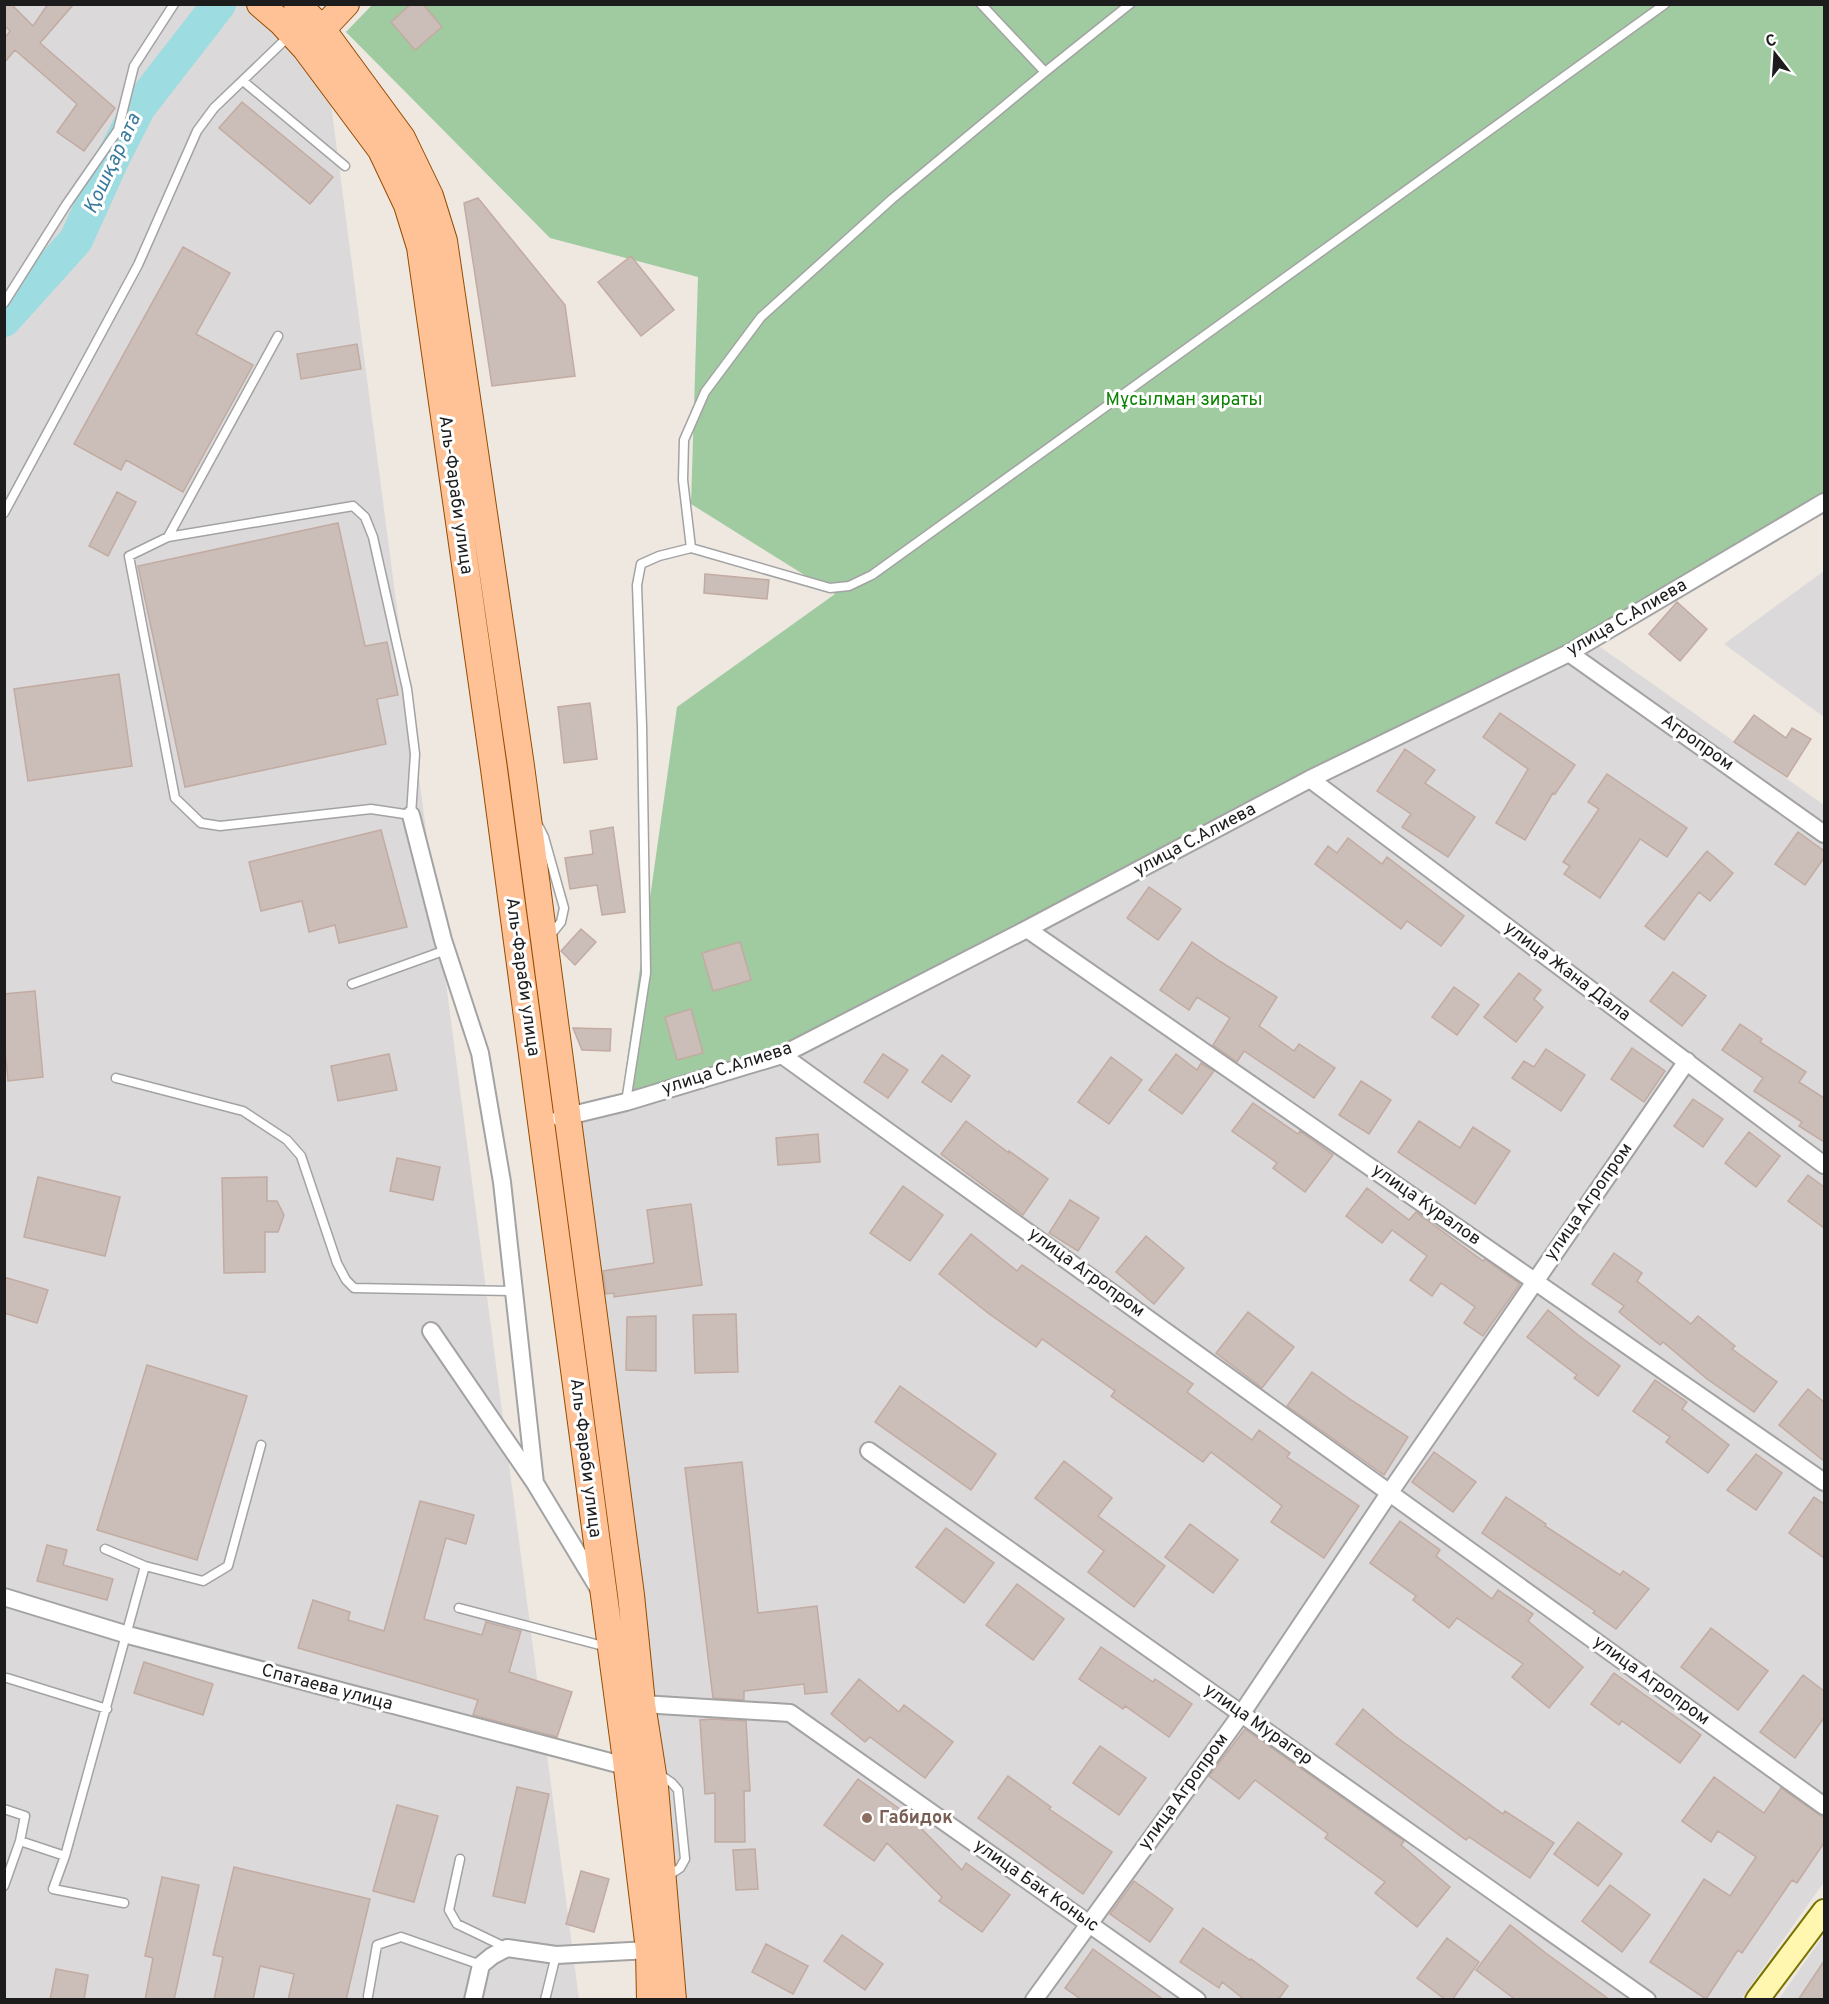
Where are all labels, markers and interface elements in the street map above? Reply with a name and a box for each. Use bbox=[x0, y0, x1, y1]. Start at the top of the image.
north arrow bbox=[1745, 24, 1805, 84]
text: С bbox=[1763, 31, 1779, 53]
water label: Қошқар ата bbox=[78, 109, 148, 218]
park label: Мұсылман зираты bbox=[1105, 389, 1263, 412]
street label: Аль-Фараби улица bbox=[432, 414, 478, 576]
street label: улица С.Алиева bbox=[1563, 574, 1691, 662]
street label: Агропром bbox=[1656, 710, 1738, 776]
street label: улица С.Алиева bbox=[1130, 798, 1260, 882]
street label: Аль-Фараби улица bbox=[499, 896, 545, 1058]
street label: улица Жана Дала bbox=[1499, 917, 1635, 1027]
street label: улица С.Алиева bbox=[659, 1037, 795, 1101]
street label: улица Агропром bbox=[1540, 1139, 1638, 1265]
street label: улица Куралов bbox=[1367, 1159, 1485, 1251]
street label: улица Агропром bbox=[1023, 1223, 1149, 1323]
street label: Аль-Фараби улица bbox=[564, 1377, 606, 1539]
street label: улица Агропром bbox=[1588, 1631, 1714, 1731]
street label: Спатаева улица bbox=[259, 1659, 395, 1717]
street label: улица Мурагер bbox=[1199, 1679, 1317, 1771]
street label: улица Агропром bbox=[1134, 1729, 1234, 1855]
place label: Габидок bbox=[879, 1807, 953, 1830]
marker: Габидок bbox=[860, 1811, 874, 1825]
street label: улица Бак Коныс bbox=[969, 1834, 1103, 1938]

